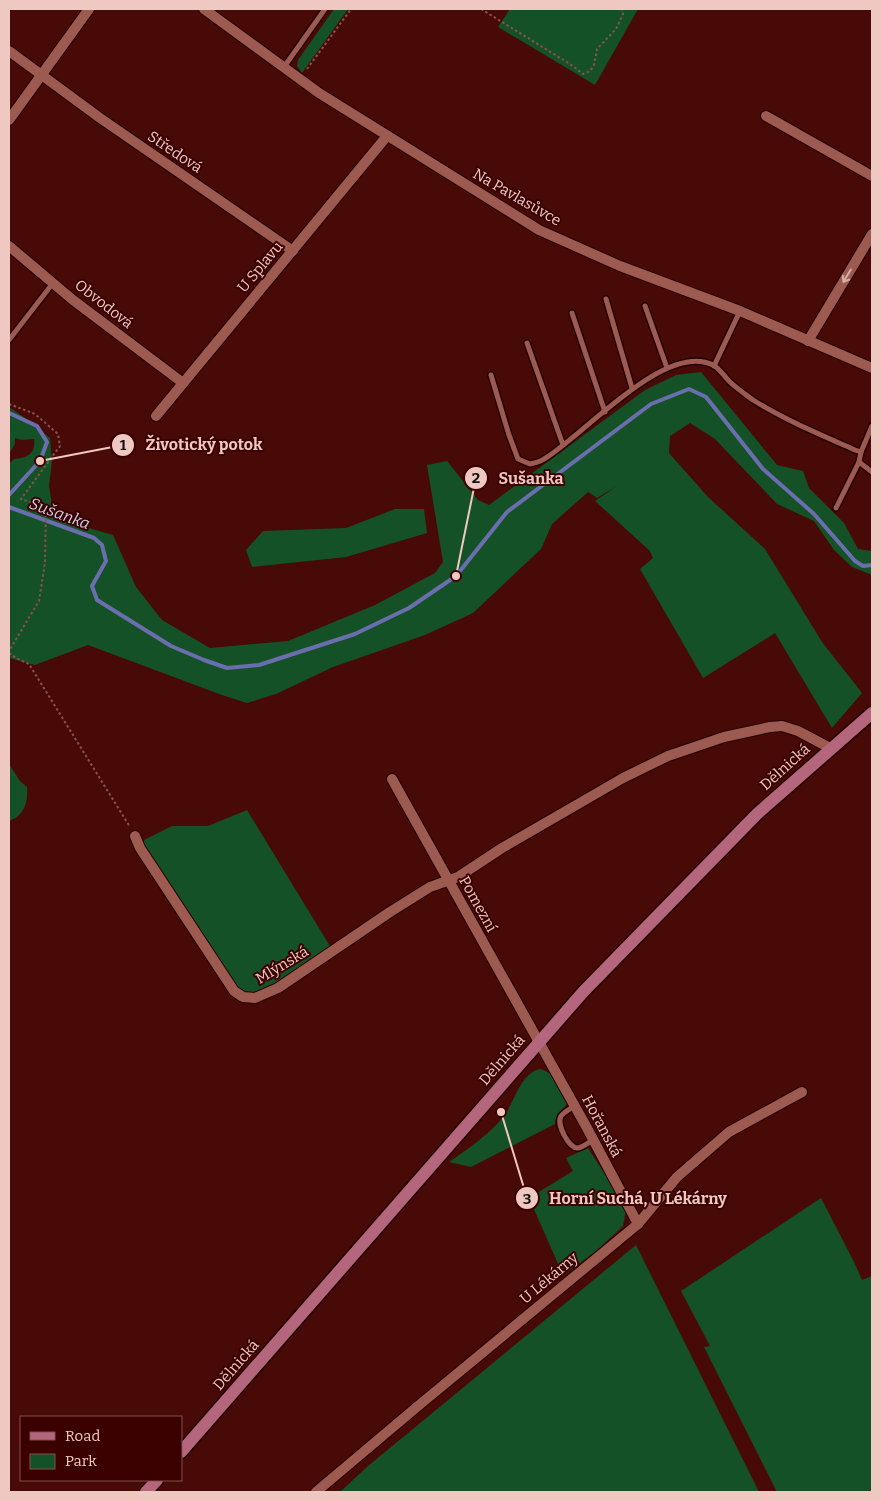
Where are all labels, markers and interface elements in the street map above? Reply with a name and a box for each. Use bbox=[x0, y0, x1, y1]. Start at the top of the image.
street label: Středová bbox=[144, 127, 206, 177]
street label: Na Pavlasůvce bbox=[470, 164, 564, 230]
street label: U Splavu bbox=[234, 238, 286, 296]
one-way arrow bbox=[842, 268, 852, 282]
street label: Obvodová bbox=[71, 276, 137, 332]
callout: Životický potok bbox=[110, 429, 272, 460]
text: Životický potok bbox=[146, 434, 263, 454]
text: 1 bbox=[120, 436, 127, 454]
callout: Sušanka bbox=[463, 463, 573, 494]
text: 2 bbox=[472, 469, 480, 487]
text: Sušanka bbox=[499, 469, 564, 488]
water label: Sušanka bbox=[27, 494, 93, 533]
street label: Dělnická bbox=[756, 740, 814, 794]
street label: Pomezní bbox=[455, 873, 501, 936]
street label: Mlýnská bbox=[252, 942, 312, 988]
street label: Dělnická bbox=[475, 1031, 529, 1089]
street label: Hořanská bbox=[578, 1092, 626, 1160]
callout: Horní Suchá, U Lékárny bbox=[515, 1183, 737, 1214]
text: Horní Suchá, U Lékárny bbox=[549, 1189, 727, 1208]
text: 3 bbox=[523, 1190, 531, 1208]
street label: U Lékárny bbox=[516, 1248, 582, 1307]
street label: Dělnická bbox=[209, 1336, 263, 1394]
legend bbox=[20, 1416, 182, 1481]
text: Road bbox=[65, 1427, 100, 1445]
text: Park bbox=[65, 1452, 97, 1470]

